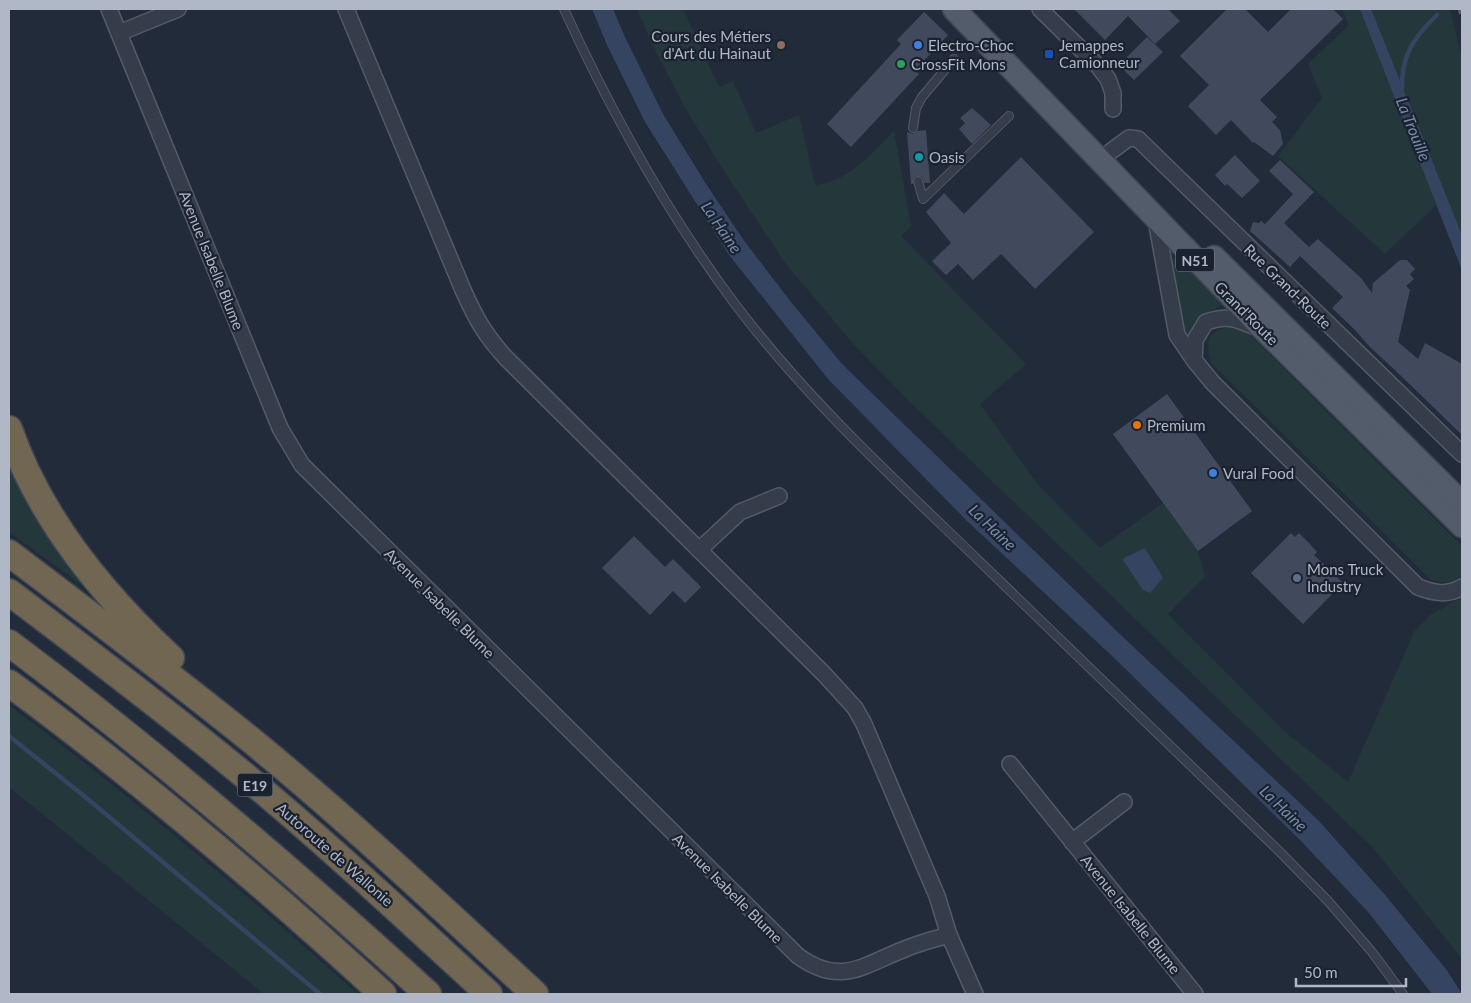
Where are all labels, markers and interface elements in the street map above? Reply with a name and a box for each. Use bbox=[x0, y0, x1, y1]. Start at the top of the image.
place label: Cours des Métiers d'Art du Hainaut bbox=[651, 27, 772, 62]
place label: Electro-Choc bbox=[928, 36, 1014, 54]
place label: Jemappes Camionneur bbox=[1059, 36, 1140, 71]
marker: Cours des Métiers d'Art du Hainaut bbox=[775, 39, 787, 51]
marker: Electro-Choc bbox=[912, 39, 924, 51]
marker: Jemappes Camionneur bbox=[1043, 48, 1055, 60]
place label: CrossFit Mons bbox=[911, 55, 1006, 73]
marker: CrossFit Mons bbox=[895, 58, 907, 70]
water label: La Trouille bbox=[1393, 95, 1435, 164]
place label: Oasis bbox=[929, 148, 965, 166]
marker: Oasis bbox=[913, 151, 925, 163]
street label: Avenue Isabelle Blume bbox=[176, 188, 248, 332]
water label: La Haine bbox=[698, 198, 746, 257]
street label: Rue Grand-Route bbox=[1241, 240, 1335, 332]
road number: N51 bbox=[1176, 248, 1214, 272]
street label: Grand'Route bbox=[1211, 277, 1283, 349]
place label: Premium bbox=[1147, 416, 1206, 434]
marker: Premium bbox=[1131, 419, 1143, 431]
place label: Vural Food bbox=[1223, 464, 1294, 482]
marker: Vural Food bbox=[1207, 467, 1219, 479]
water label: La Haine bbox=[965, 500, 1021, 554]
street label: Avenue Isabelle Blume bbox=[381, 544, 499, 662]
place label: Mons Truck Industry bbox=[1307, 560, 1384, 595]
marker: Mons Truck Industry bbox=[1291, 572, 1303, 584]
road number: E19 bbox=[238, 774, 272, 796]
water label: La Haine bbox=[1256, 781, 1312, 835]
street label: Autoroute de Wallonie bbox=[273, 798, 397, 910]
street label: Avenue Isabelle Blume bbox=[669, 829, 787, 947]
street label: Avenue Isabelle Blume bbox=[1077, 851, 1185, 977]
scale bar bbox=[1296, 956, 1406, 988]
text: 50 m bbox=[1304, 963, 1338, 981]

